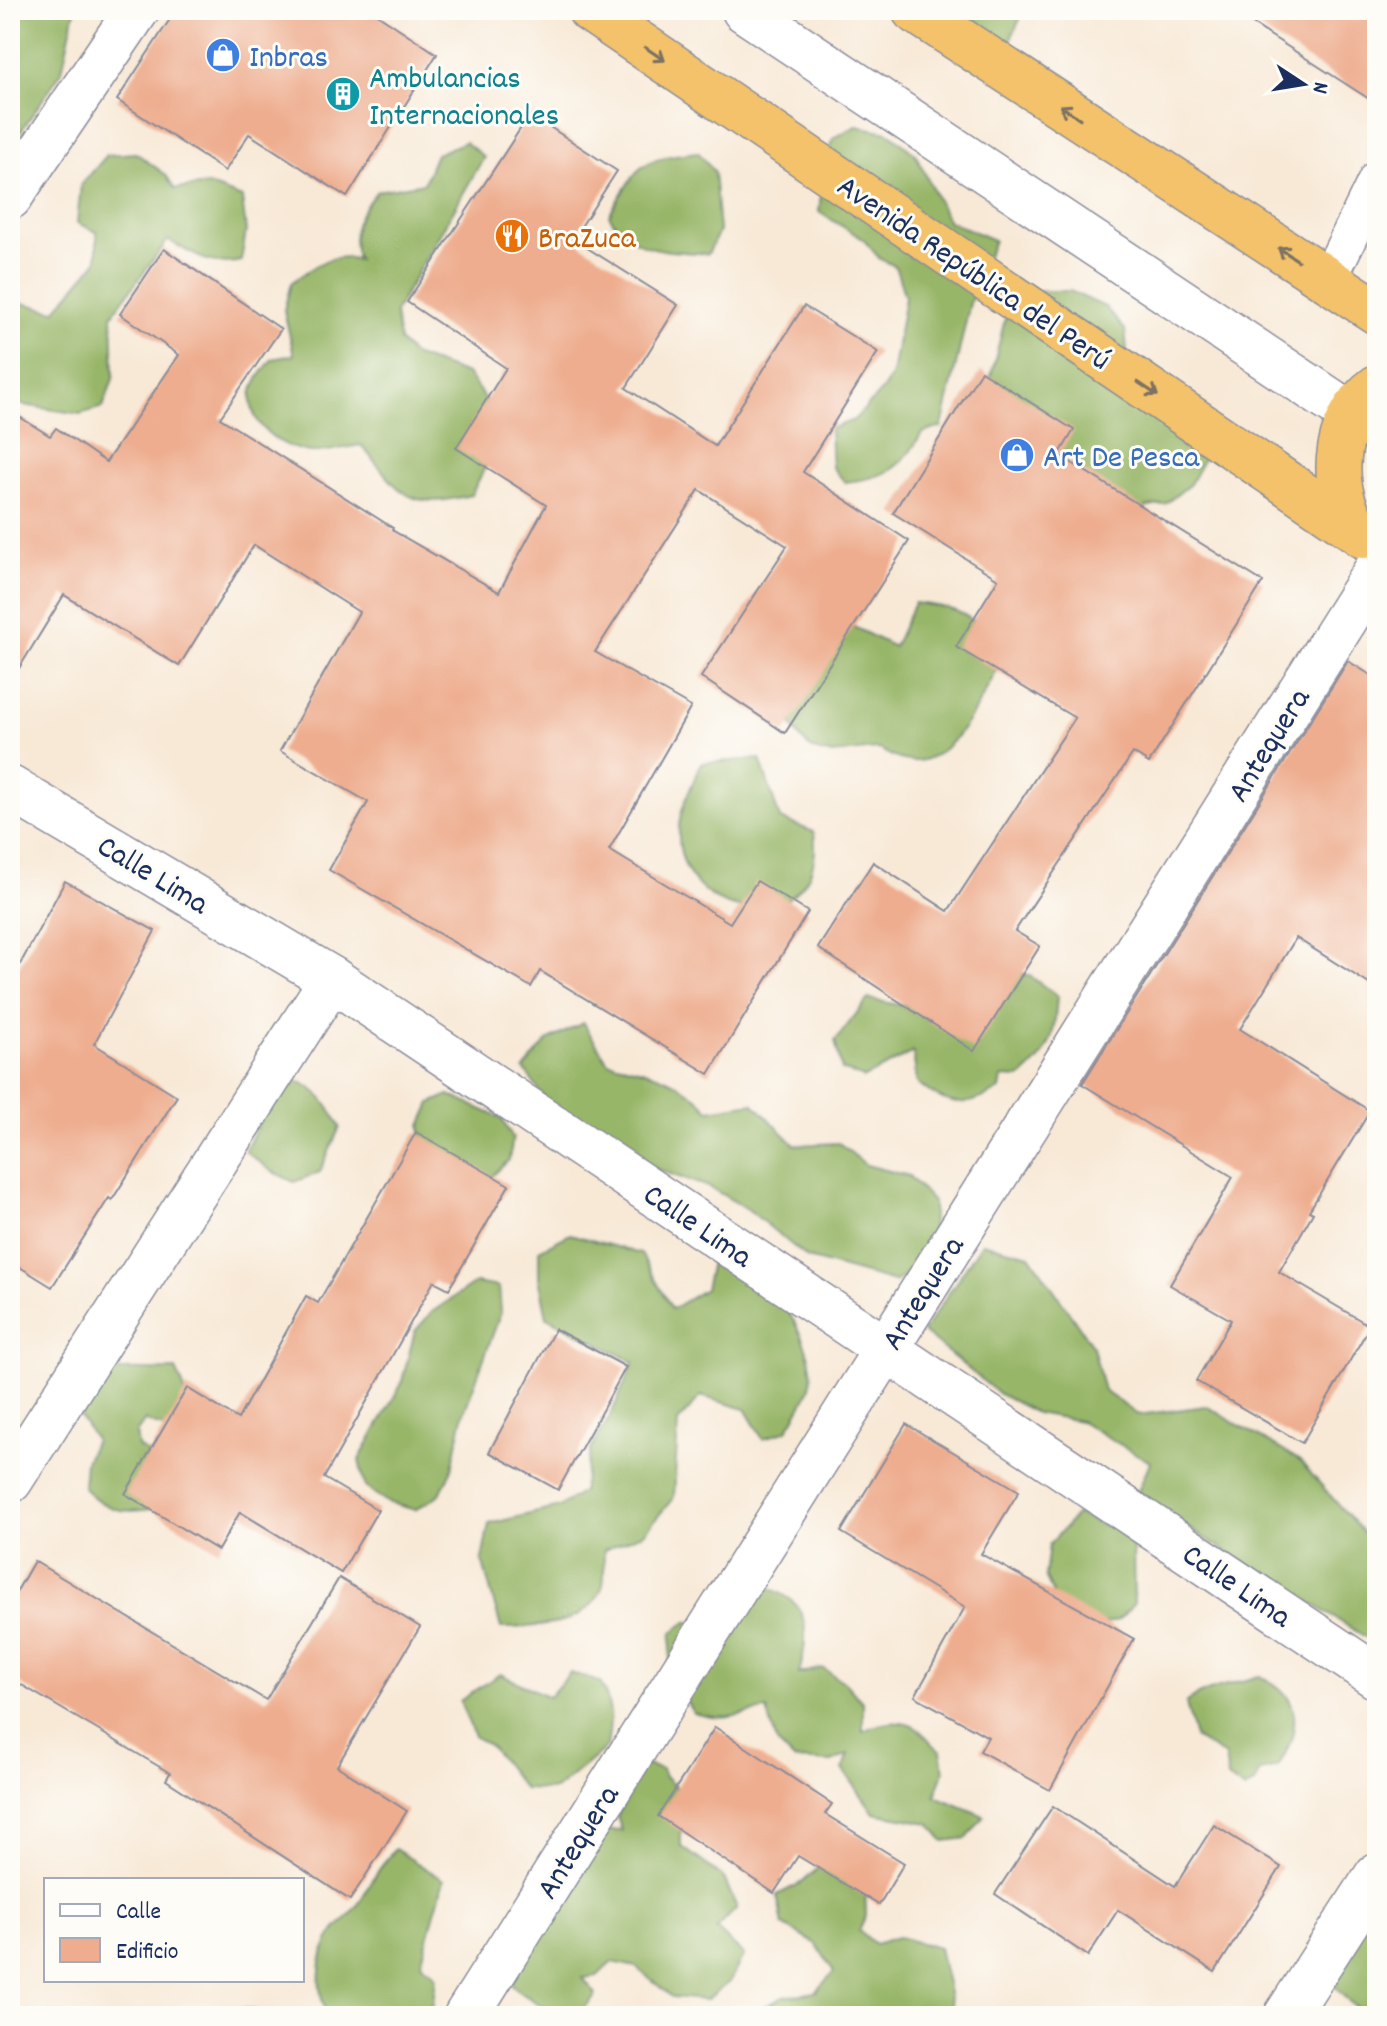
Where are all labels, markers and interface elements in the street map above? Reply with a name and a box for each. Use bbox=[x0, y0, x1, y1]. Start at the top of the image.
shop icon: Inbras bbox=[204, 36, 242, 74]
place label: Inbras bbox=[249, 37, 328, 83]
north arrow bbox=[1263, 44, 1343, 124]
one-way arrow bbox=[643, 46, 665, 62]
place label: Ambulancias Internacionales bbox=[369, 58, 559, 141]
building icon: Ambulancias Internacionales bbox=[324, 75, 362, 113]
text: N bbox=[1303, 79, 1335, 96]
one-way arrow bbox=[1060, 104, 1082, 120]
street label: Avenida República del Perú bbox=[826, 166, 1119, 384]
restaurant icon: BraZuca bbox=[493, 217, 531, 255]
place label: BraZuca bbox=[538, 218, 637, 264]
one-way arrow bbox=[1277, 246, 1300, 262]
one-way arrow bbox=[1136, 381, 1158, 397]
shop icon: Art De Pesca bbox=[998, 436, 1036, 474]
place label: Art De Pesca bbox=[1043, 437, 1200, 483]
street label: Antequera bbox=[1218, 680, 1325, 813]
street label: Calle Lima bbox=[87, 826, 217, 929]
street label: Calle Lima bbox=[632, 1175, 761, 1282]
street label: Antequera bbox=[872, 1228, 979, 1361]
street label: Calle Lima bbox=[1171, 1535, 1300, 1642]
street label: Antequera bbox=[527, 1777, 634, 1910]
legend bbox=[44, 1878, 304, 1982]
text: Calle bbox=[116, 1896, 161, 1930]
text: Edificio bbox=[116, 1936, 178, 1970]

